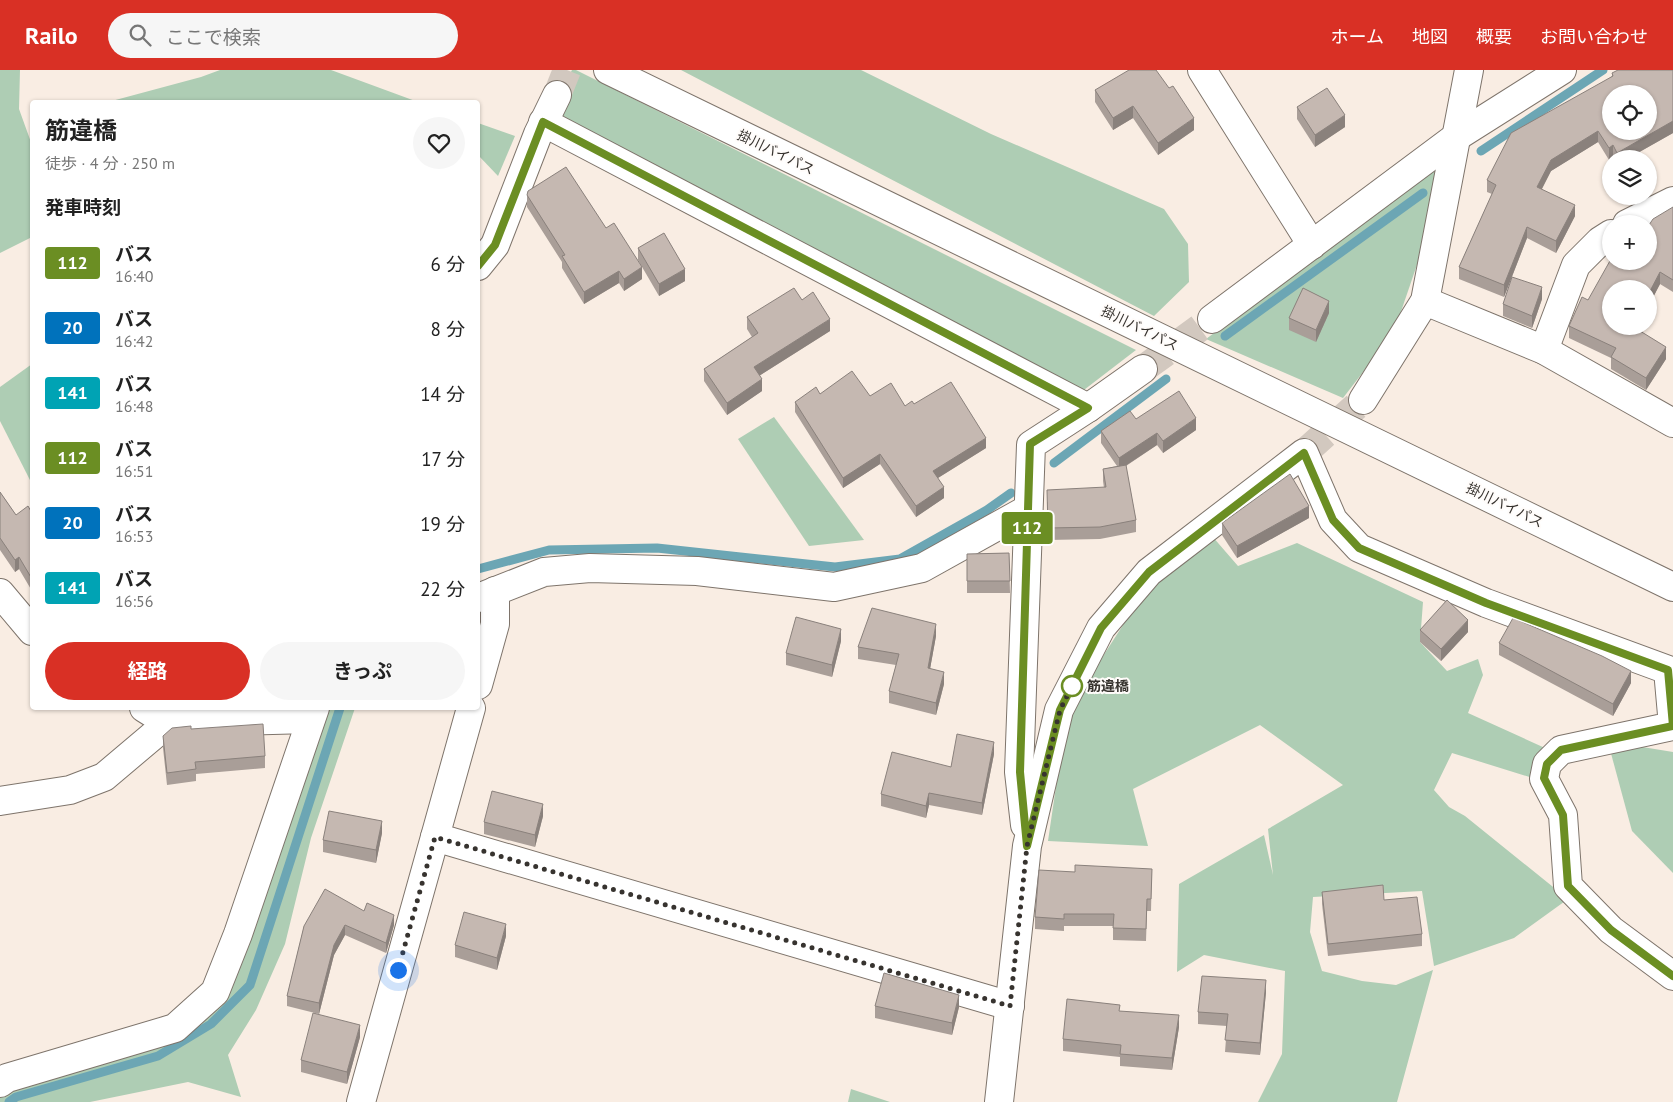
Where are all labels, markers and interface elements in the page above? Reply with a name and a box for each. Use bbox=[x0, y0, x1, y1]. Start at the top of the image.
search box bbox=[108, 13, 458, 58]
text: Railo bbox=[25, 20, 78, 51]
icon: search bbox=[126, 21, 154, 49]
text: ここで検索 bbox=[166, 25, 261, 49]
text: ホーム bbox=[1331, 25, 1384, 48]
text: 地図 bbox=[1412, 25, 1448, 48]
text: 概要 bbox=[1476, 25, 1512, 48]
text: お問い合わせ bbox=[1540, 25, 1648, 48]
map controls bbox=[1602, 85, 1657, 335]
button: locate bbox=[1602, 85, 1657, 140]
text: 筋違橋 bbox=[45, 115, 117, 146]
button: heart bbox=[413, 117, 465, 169]
street label: 掛川バイパス bbox=[734, 126, 818, 178]
button: layers bbox=[1602, 150, 1657, 205]
text: 徒歩 · 4 分 · 250 m bbox=[45, 153, 175, 173]
text: 発車時刻 bbox=[45, 195, 121, 219]
button: + bbox=[1602, 215, 1657, 270]
text: バス bbox=[115, 242, 153, 266]
text: 112 bbox=[57, 251, 88, 274]
text: 6 分 bbox=[431, 252, 465, 276]
text: 16:40 bbox=[115, 266, 153, 286]
button: − bbox=[1602, 280, 1657, 335]
street label: 掛川バイパス bbox=[1098, 302, 1182, 354]
text: バス bbox=[115, 307, 153, 331]
text: 20 bbox=[62, 316, 83, 339]
text: 8 分 bbox=[431, 317, 465, 341]
text: 16:42 bbox=[115, 331, 153, 351]
text: バス bbox=[115, 372, 153, 396]
text: 141 bbox=[57, 381, 88, 404]
text: 14 分 bbox=[420, 382, 465, 406]
text: 16:48 bbox=[115, 396, 153, 416]
text: バス bbox=[115, 437, 153, 461]
text: 112 bbox=[57, 446, 88, 469]
text: 17 分 bbox=[421, 447, 465, 471]
text: 16:51 bbox=[115, 461, 153, 481]
street label: 掛川バイパス bbox=[1463, 479, 1547, 531]
text: バス bbox=[115, 502, 153, 526]
text: 20 bbox=[62, 511, 83, 534]
text: 19 分 bbox=[420, 512, 465, 536]
line badge: 112 bbox=[998, 512, 1056, 544]
text: 112 bbox=[1012, 516, 1042, 539]
text: 16:53 bbox=[115, 526, 153, 546]
text: バス bbox=[115, 567, 153, 591]
text: 141 bbox=[57, 576, 88, 599]
text: 22 分 bbox=[420, 577, 465, 601]
text: 16:56 bbox=[115, 591, 153, 611]
button: 経路 bbox=[45, 642, 250, 700]
button: きっぷ bbox=[260, 642, 465, 700]
marker: 筋違橋 bbox=[1061, 675, 1083, 697]
place label: 筋違橋 bbox=[1087, 677, 1129, 695]
your location bbox=[386, 958, 411, 983]

